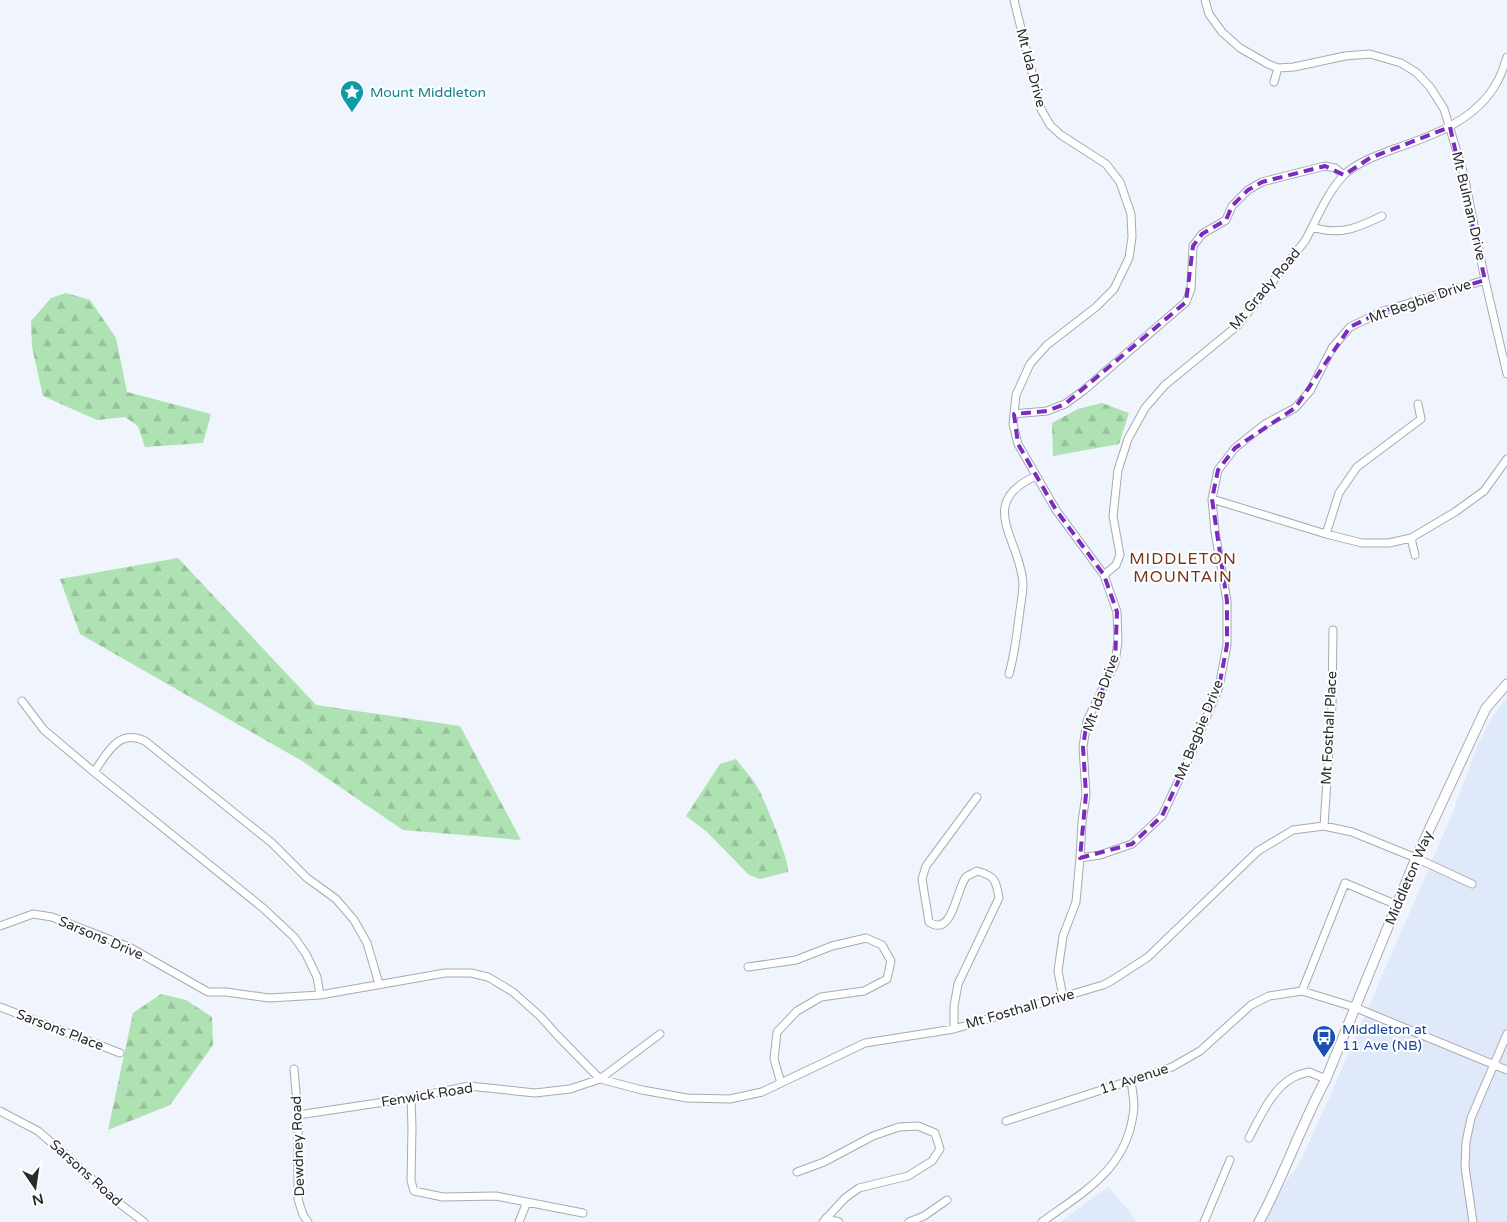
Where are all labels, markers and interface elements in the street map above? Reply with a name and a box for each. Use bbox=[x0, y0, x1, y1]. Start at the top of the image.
street label: Mt Ida Drive bbox=[1012, 27, 1050, 109]
place icon: Mount Middleton bbox=[339, 79, 365, 113]
place label: Mount Middleton bbox=[370, 84, 486, 101]
street label: Mt Bulman Drive bbox=[1448, 150, 1490, 262]
street label: Mt Grady Road bbox=[1226, 245, 1304, 333]
street label: Mt Begbie Drive bbox=[1367, 276, 1473, 326]
district label: MIDDLETON MOUNTAIN bbox=[1129, 549, 1237, 587]
street label: Mt Ida Drive bbox=[1079, 652, 1123, 734]
street label: Mt Fosthall Place bbox=[1318, 671, 1340, 785]
street label: Mt Begbie Drive bbox=[1171, 677, 1227, 783]
street label: Middleton Way bbox=[1381, 828, 1437, 928]
street label: Sarsons Drive bbox=[56, 913, 146, 964]
street label: Mt Fosthall Drive bbox=[964, 985, 1076, 1033]
street label: Sarsons Place bbox=[14, 1006, 106, 1054]
place label: Middleton at 11 Ave (NB) bbox=[1342, 1021, 1428, 1054]
bus stop icon: Middleton at 11 Ave (NB) bbox=[1311, 1024, 1337, 1058]
street label: 11 Avenue bbox=[1097, 1060, 1171, 1098]
street label: Fenwick Road bbox=[380, 1079, 474, 1111]
street label: Dewdney Road bbox=[288, 1095, 308, 1197]
street label: Sarsons Road bbox=[46, 1136, 126, 1210]
north arrow bbox=[10, 1162, 60, 1212]
text: N bbox=[30, 1190, 45, 1209]

